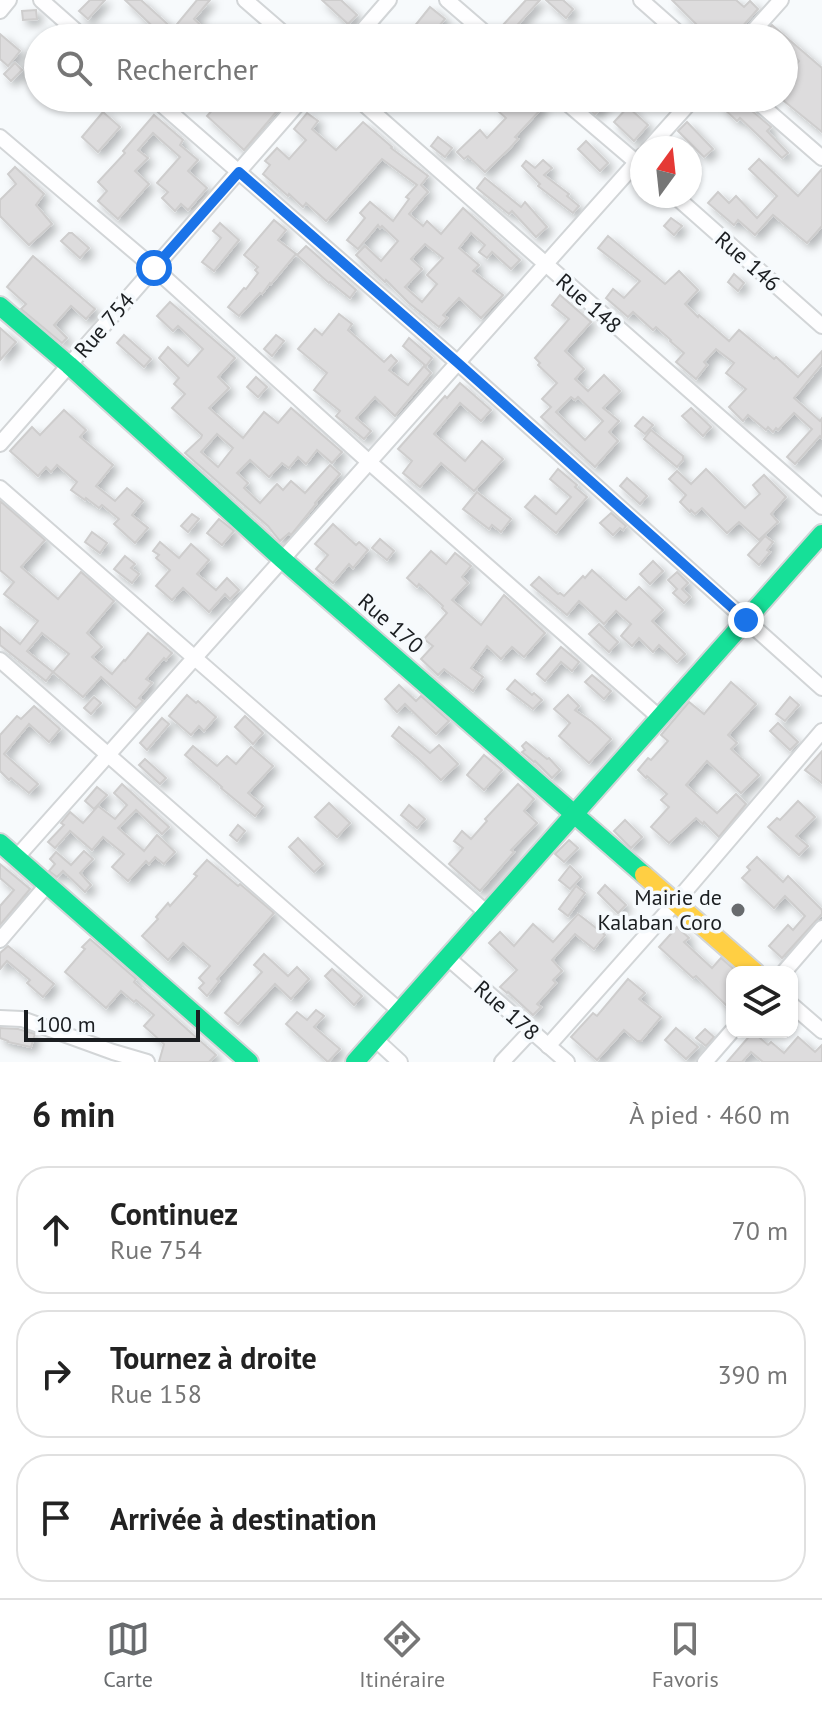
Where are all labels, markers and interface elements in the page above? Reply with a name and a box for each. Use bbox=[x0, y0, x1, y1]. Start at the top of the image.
search box bbox=[24, 24, 798, 112]
icon: search bbox=[52, 46, 96, 90]
text: Rechercher bbox=[116, 49, 258, 88]
north arrow bbox=[630, 136, 702, 208]
street label: Rue 146 bbox=[709, 225, 787, 297]
route start bbox=[136, 250, 172, 286]
street label: Rue 148 bbox=[550, 267, 628, 339]
street label: Rue 754 bbox=[68, 286, 140, 364]
street label: Rue 170 bbox=[352, 587, 430, 659]
route end bbox=[728, 602, 764, 638]
place label: Mairie de Kalaban Coro bbox=[597, 883, 722, 936]
marker: Mairie de Kalaban Coro bbox=[729, 901, 747, 919]
map controls bbox=[726, 966, 798, 1038]
button: layers bbox=[726, 966, 798, 1038]
street label: Rue 178 bbox=[468, 974, 546, 1046]
scale bar bbox=[24, 1006, 200, 1042]
text: 100 m bbox=[36, 1010, 96, 1038]
text: 6 min bbox=[32, 1092, 115, 1136]
text: À pied · 460 m bbox=[629, 1098, 790, 1131]
text: Continuez bbox=[110, 1194, 238, 1233]
icon: ahead bbox=[34, 1208, 78, 1252]
text: 70 m bbox=[732, 1214, 788, 1247]
text: Rue 754 bbox=[110, 1233, 202, 1266]
text: Tournez à droite bbox=[110, 1338, 317, 1377]
icon: right bbox=[34, 1352, 78, 1396]
text: 390 m bbox=[717, 1358, 788, 1391]
text: Rue 158 bbox=[110, 1377, 202, 1410]
icon: arrive bbox=[34, 1496, 78, 1540]
text: Arrivée à destination bbox=[110, 1499, 377, 1538]
tab: Carte bbox=[103, 1617, 153, 1693]
tab: Itinéraire bbox=[359, 1617, 445, 1693]
tab: Favoris bbox=[652, 1617, 719, 1693]

